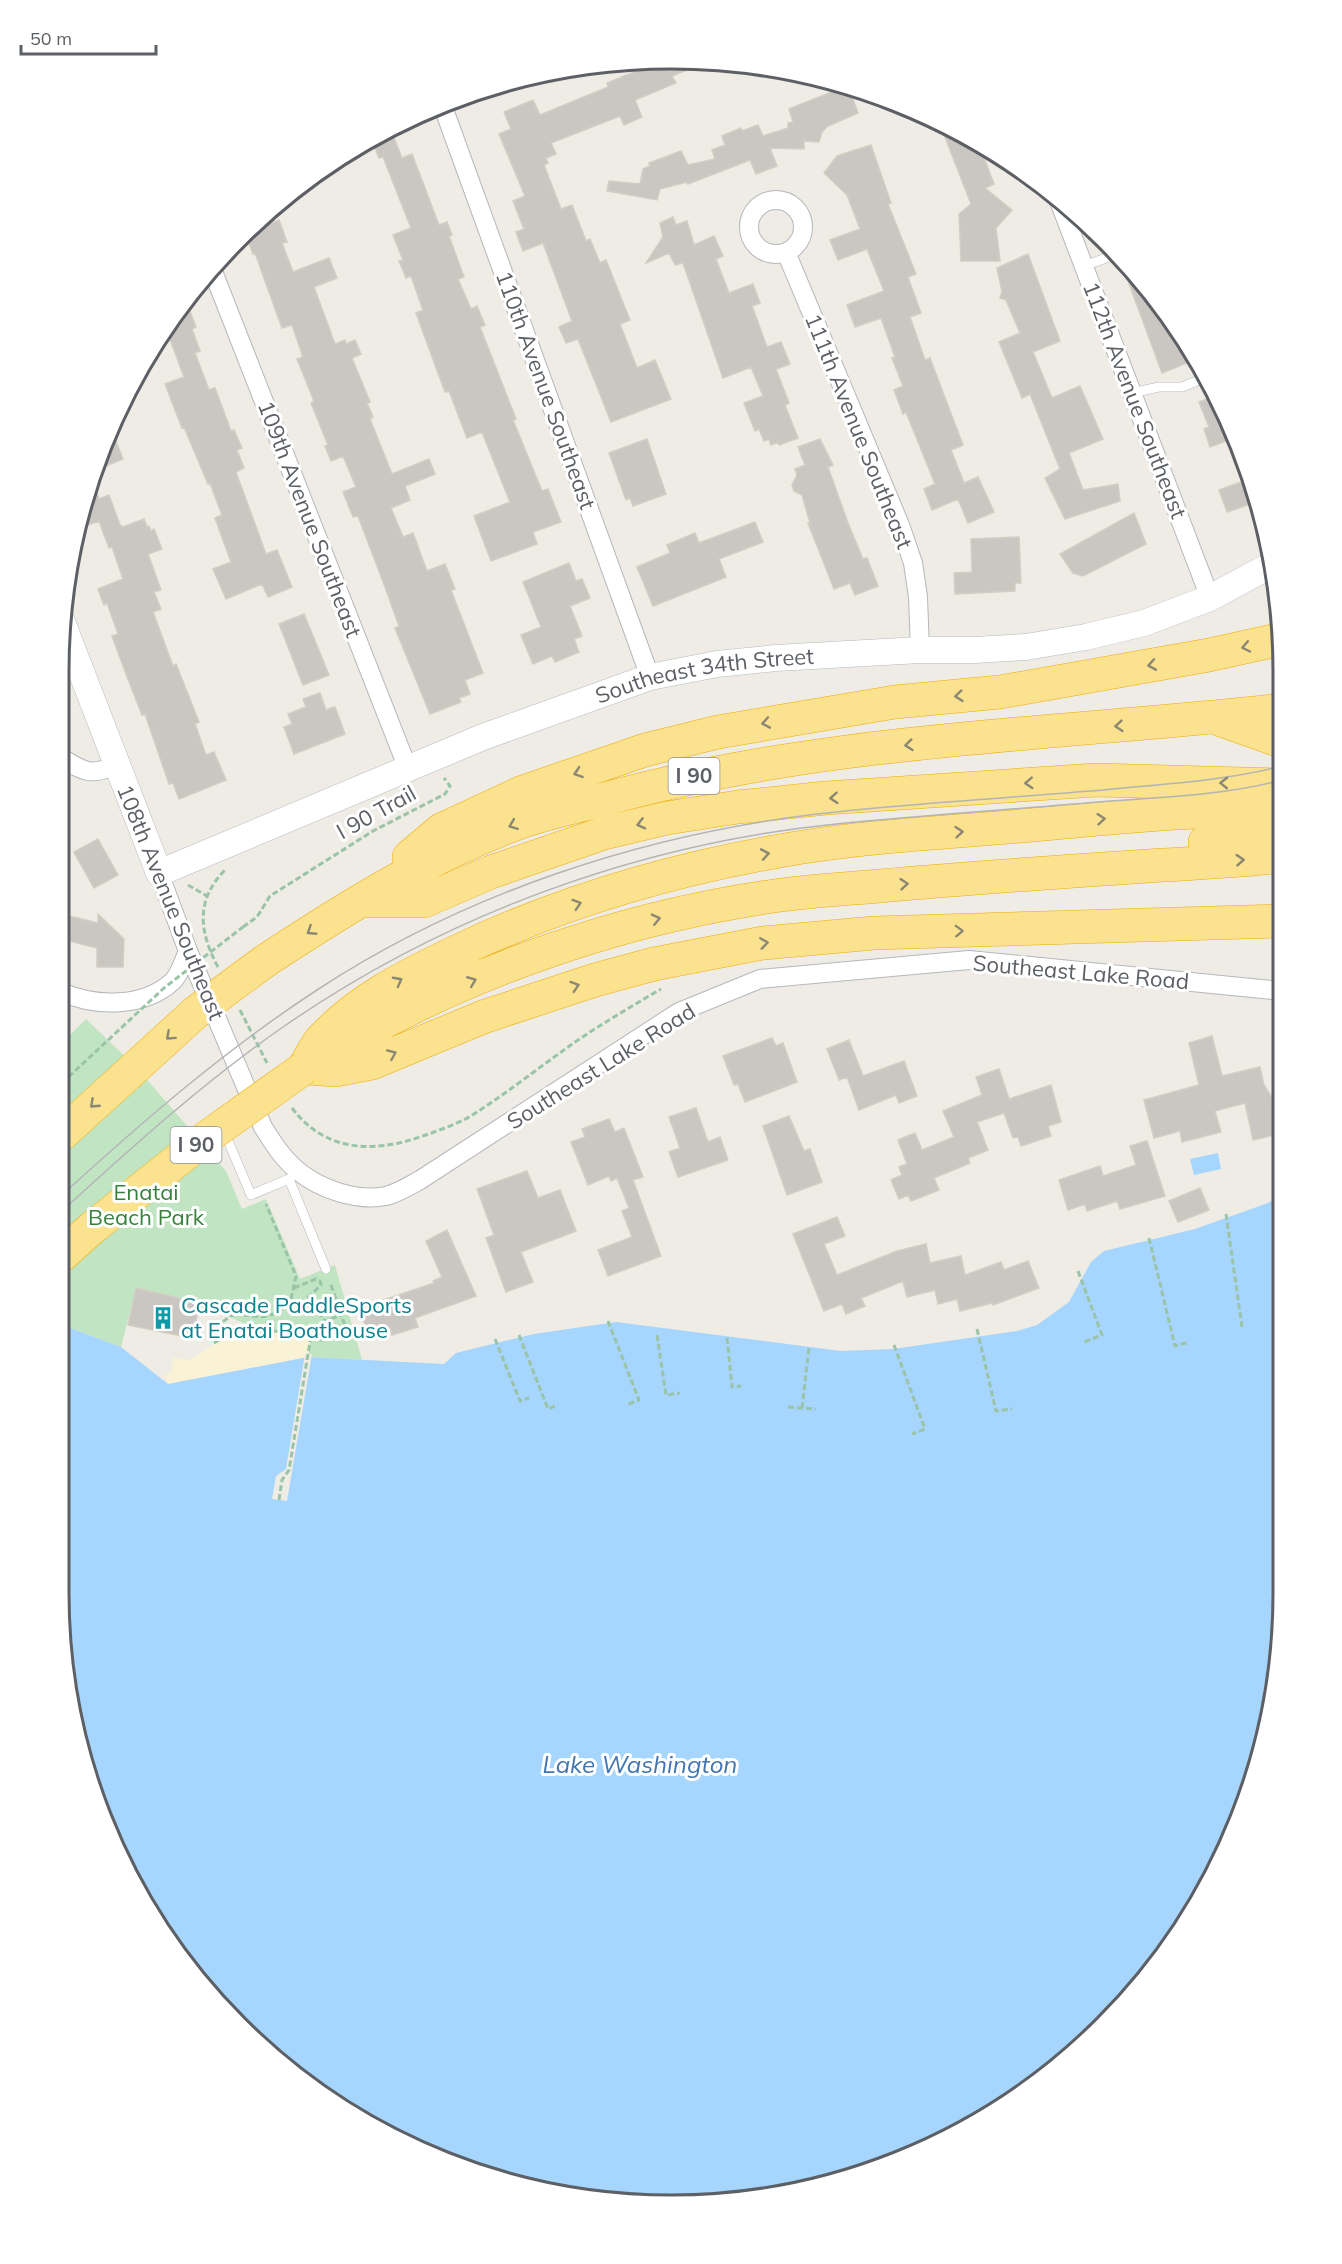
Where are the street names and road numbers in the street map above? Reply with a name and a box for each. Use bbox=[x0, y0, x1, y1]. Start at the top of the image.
street label: 110th Avenue Southeast bbox=[490, 267, 602, 513]
street label: 112th Avenue Southeast bbox=[1077, 278, 1193, 523]
street label: 111th Avenue Southeast bbox=[799, 309, 919, 553]
street label: 109th Avenue Southeast bbox=[252, 397, 368, 642]
street label: Southeast 34th Street bbox=[591, 642, 815, 710]
road number: I 90 bbox=[668, 758, 720, 794]
street label: I 90 Trail bbox=[331, 779, 421, 845]
street label: 108th Avenue Southeast bbox=[111, 780, 231, 1024]
street label: Southeast Lake Road bbox=[972, 949, 1190, 995]
street label: Southeast Lake Road bbox=[502, 997, 700, 1135]
road number: I 90 bbox=[170, 1127, 222, 1163]

